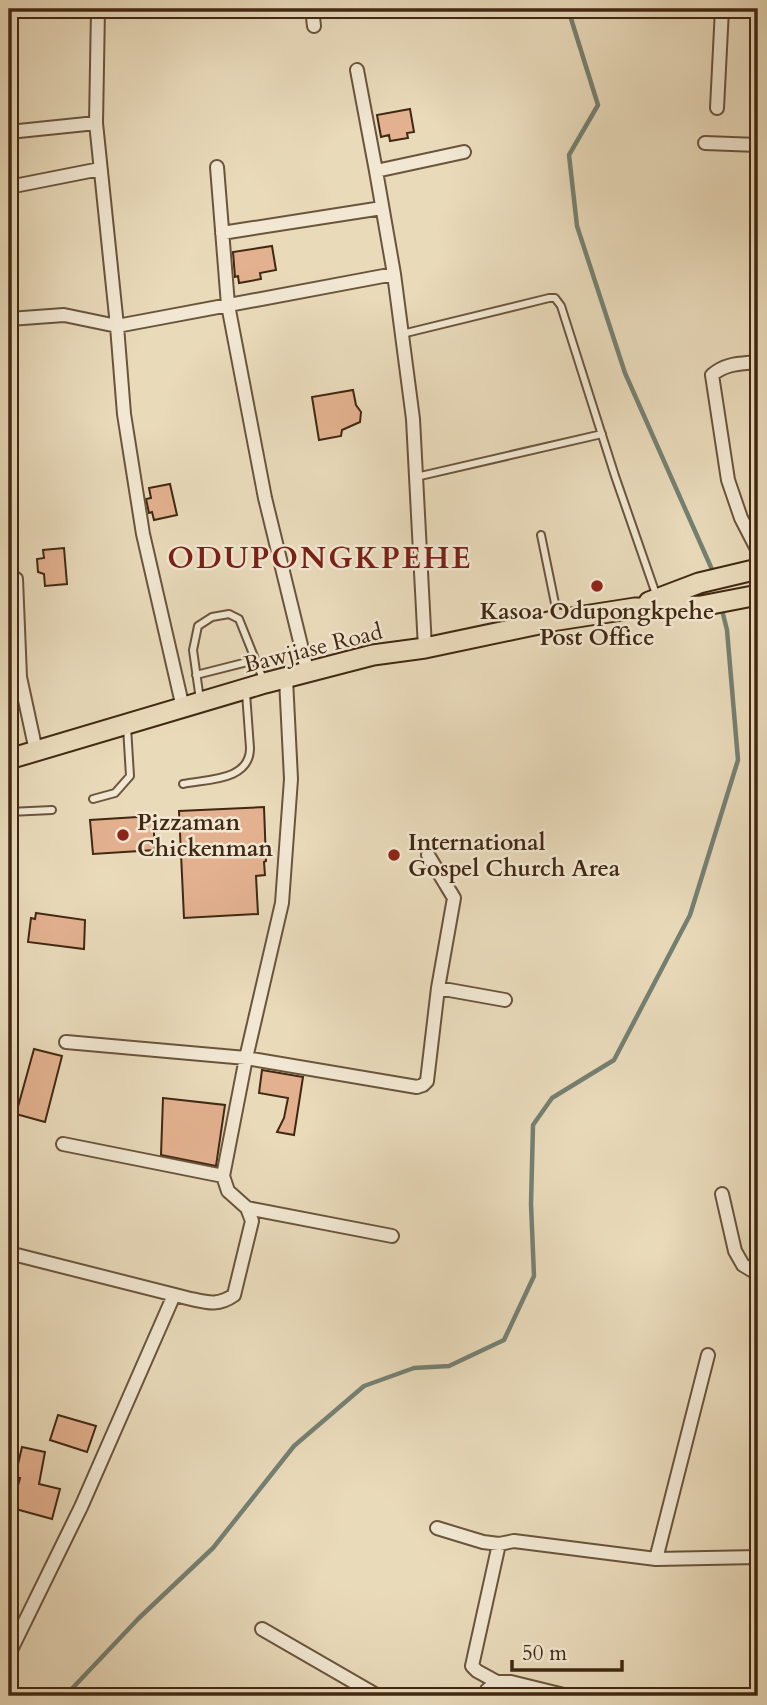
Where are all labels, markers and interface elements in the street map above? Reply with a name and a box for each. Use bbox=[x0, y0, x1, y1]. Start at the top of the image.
district label: ODUPONGKPEHE bbox=[167, 538, 473, 579]
marker: Kasoa Odupongkpehe Post Office bbox=[589, 578, 605, 594]
place label: Kasoa Odupongkpehe Post Office bbox=[480, 596, 714, 653]
street label: Bawjiase Road bbox=[240, 616, 386, 680]
place label: Pizzaman Chickenman bbox=[137, 807, 273, 864]
marker: Pizzaman Chickenman bbox=[115, 827, 131, 843]
place label: International Gospel Church Area bbox=[408, 827, 621, 884]
marker: International Gospel Church Area bbox=[386, 847, 402, 863]
scale bar bbox=[512, 1628, 622, 1672]
text: 50 m bbox=[522, 1639, 567, 1668]

